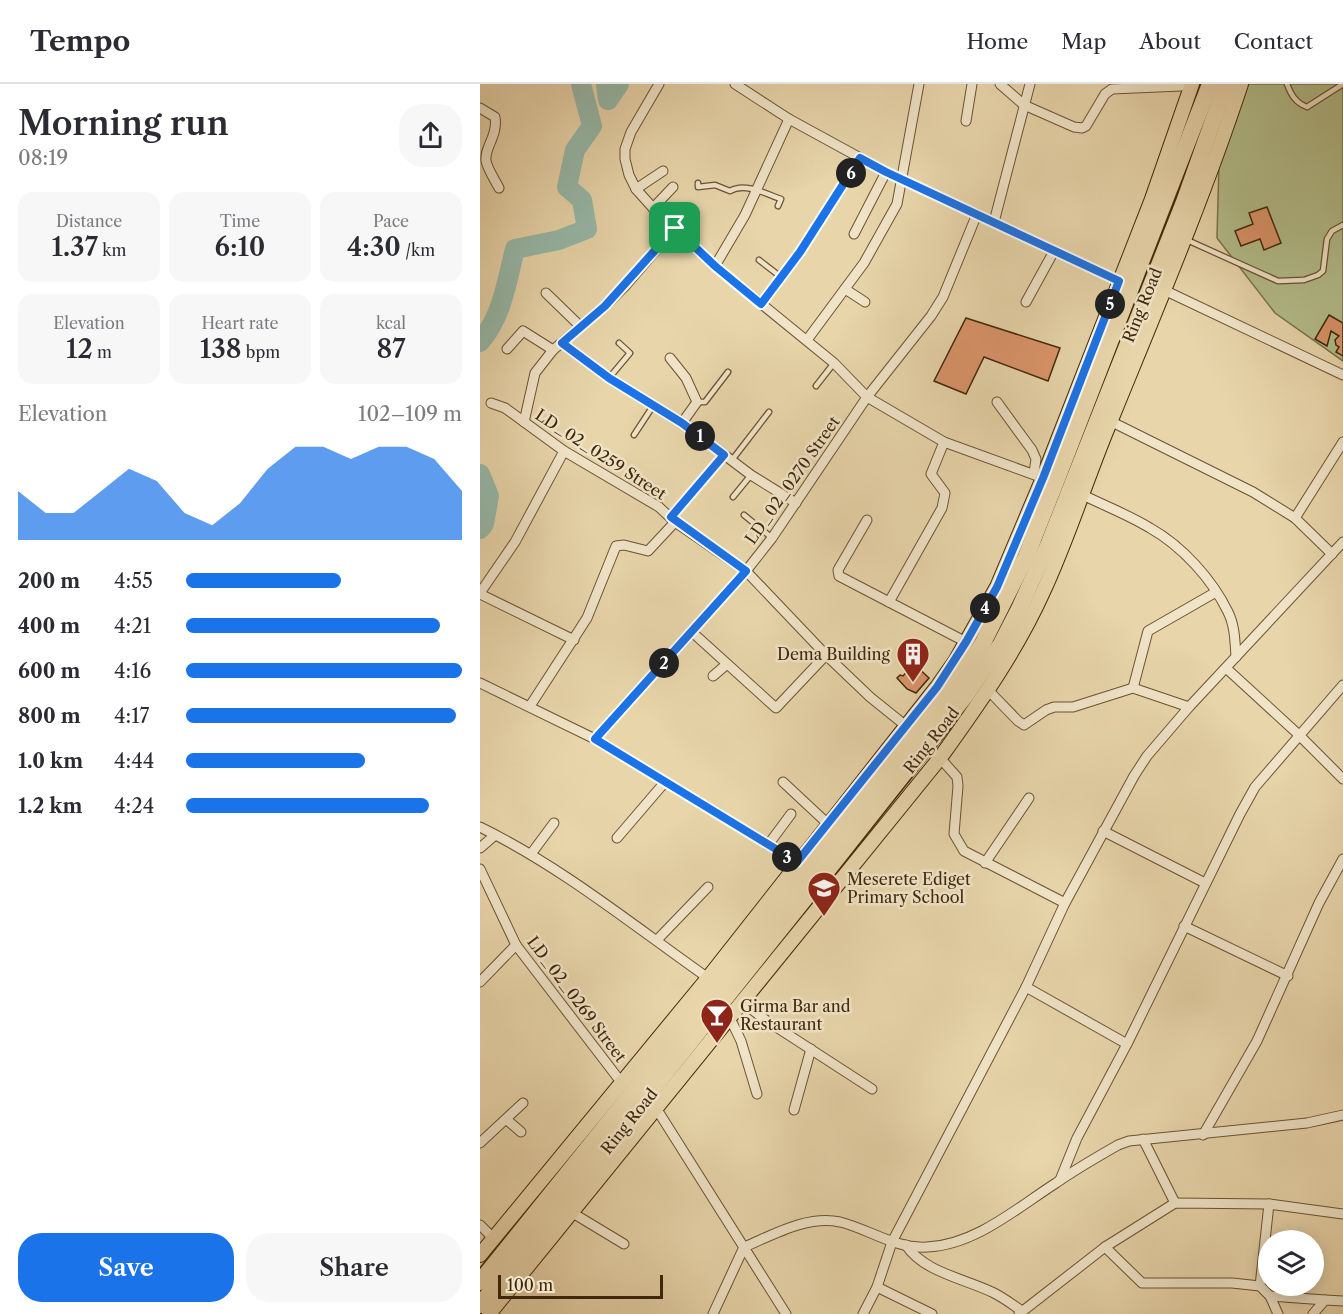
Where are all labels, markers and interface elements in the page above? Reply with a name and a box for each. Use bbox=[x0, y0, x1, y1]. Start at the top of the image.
text: Tempo bbox=[30, 24, 130, 58]
text: Home bbox=[967, 29, 1028, 54]
text: Map bbox=[1061, 29, 1106, 54]
text: About bbox=[1139, 29, 1201, 54]
text: Contact bbox=[1234, 29, 1313, 54]
text: Morning run bbox=[18, 103, 229, 144]
button: share bbox=[399, 104, 462, 167]
text: 08:19 bbox=[18, 146, 68, 170]
pin: 6 bbox=[836, 158, 866, 188]
text: 6 bbox=[846, 163, 856, 183]
pin bbox=[649, 202, 700, 253]
text: Distance bbox=[56, 211, 122, 231]
text: Time bbox=[220, 211, 260, 231]
text: Pace bbox=[373, 211, 409, 231]
icon: arrive bbox=[658, 211, 691, 244]
text: 1.37 bbox=[52, 231, 98, 263]
text: 6:10 bbox=[215, 231, 265, 263]
text: 4:30 bbox=[347, 231, 401, 263]
text: km bbox=[98, 240, 126, 260]
text: /km bbox=[401, 240, 435, 260]
street label: Ring Road bbox=[1118, 264, 1166, 345]
pin: 5 bbox=[1095, 289, 1125, 319]
text: 5 bbox=[1106, 294, 1114, 314]
text: Elevation bbox=[53, 313, 125, 333]
text: Heart rate bbox=[201, 313, 279, 333]
text: kcal bbox=[376, 313, 406, 333]
text: 12 bbox=[66, 333, 93, 365]
text: 138 bbox=[200, 333, 242, 365]
text: 87 bbox=[376, 333, 406, 365]
text: m bbox=[93, 342, 112, 362]
text: bpm bbox=[242, 342, 280, 362]
text: Elevation bbox=[18, 402, 107, 426]
text: 102–109 m bbox=[358, 402, 462, 426]
street label: LD_02_0259 Street bbox=[532, 404, 670, 504]
street label: LD_02_0270 Street bbox=[740, 412, 844, 548]
pin: 1 bbox=[685, 421, 715, 451]
text: 1 bbox=[696, 426, 704, 446]
text: 200 m bbox=[18, 569, 80, 593]
text: 4:55 bbox=[114, 569, 153, 593]
pin: 4 bbox=[970, 593, 1000, 623]
text: 4 bbox=[980, 598, 990, 618]
text: 400 m bbox=[18, 614, 80, 638]
text: 4:21 bbox=[114, 614, 151, 638]
building icon: Dema Building bbox=[895, 636, 931, 683]
place label: Dema Building bbox=[777, 644, 891, 664]
pin: 2 bbox=[649, 648, 679, 678]
text: 2 bbox=[659, 653, 669, 673]
text: 600 m bbox=[18, 659, 80, 683]
text: 4:16 bbox=[114, 659, 151, 683]
street label: Ring Road bbox=[899, 703, 963, 777]
text: 800 m bbox=[18, 704, 81, 728]
text: 4:17 bbox=[114, 704, 149, 728]
text: 1.0 km bbox=[18, 749, 83, 773]
text: 4:44 bbox=[114, 749, 154, 773]
text: 1.2 km bbox=[18, 794, 82, 818]
text: 4:24 bbox=[114, 794, 154, 818]
pin: 3 bbox=[772, 842, 802, 872]
text: 3 bbox=[782, 847, 792, 867]
place label: Meserete Ediget Primary School bbox=[847, 869, 971, 907]
school or university icon: Meserete Ediget Primary School bbox=[806, 870, 842, 917]
street label: LD_02_0269 Street bbox=[523, 932, 631, 1066]
place label: Girma Bar and Restaurant bbox=[740, 996, 851, 1034]
bar icon: Girma Bar and Restaurant bbox=[699, 997, 735, 1044]
street label: Ring Road bbox=[596, 1084, 662, 1158]
map controls bbox=[1258, 1230, 1324, 1296]
button: layers bbox=[1258, 1230, 1324, 1296]
button: Save bbox=[18, 1233, 234, 1302]
button: Share bbox=[246, 1233, 462, 1302]
scale bar bbox=[498, 1272, 663, 1300]
text: 100 m bbox=[507, 1275, 553, 1295]

